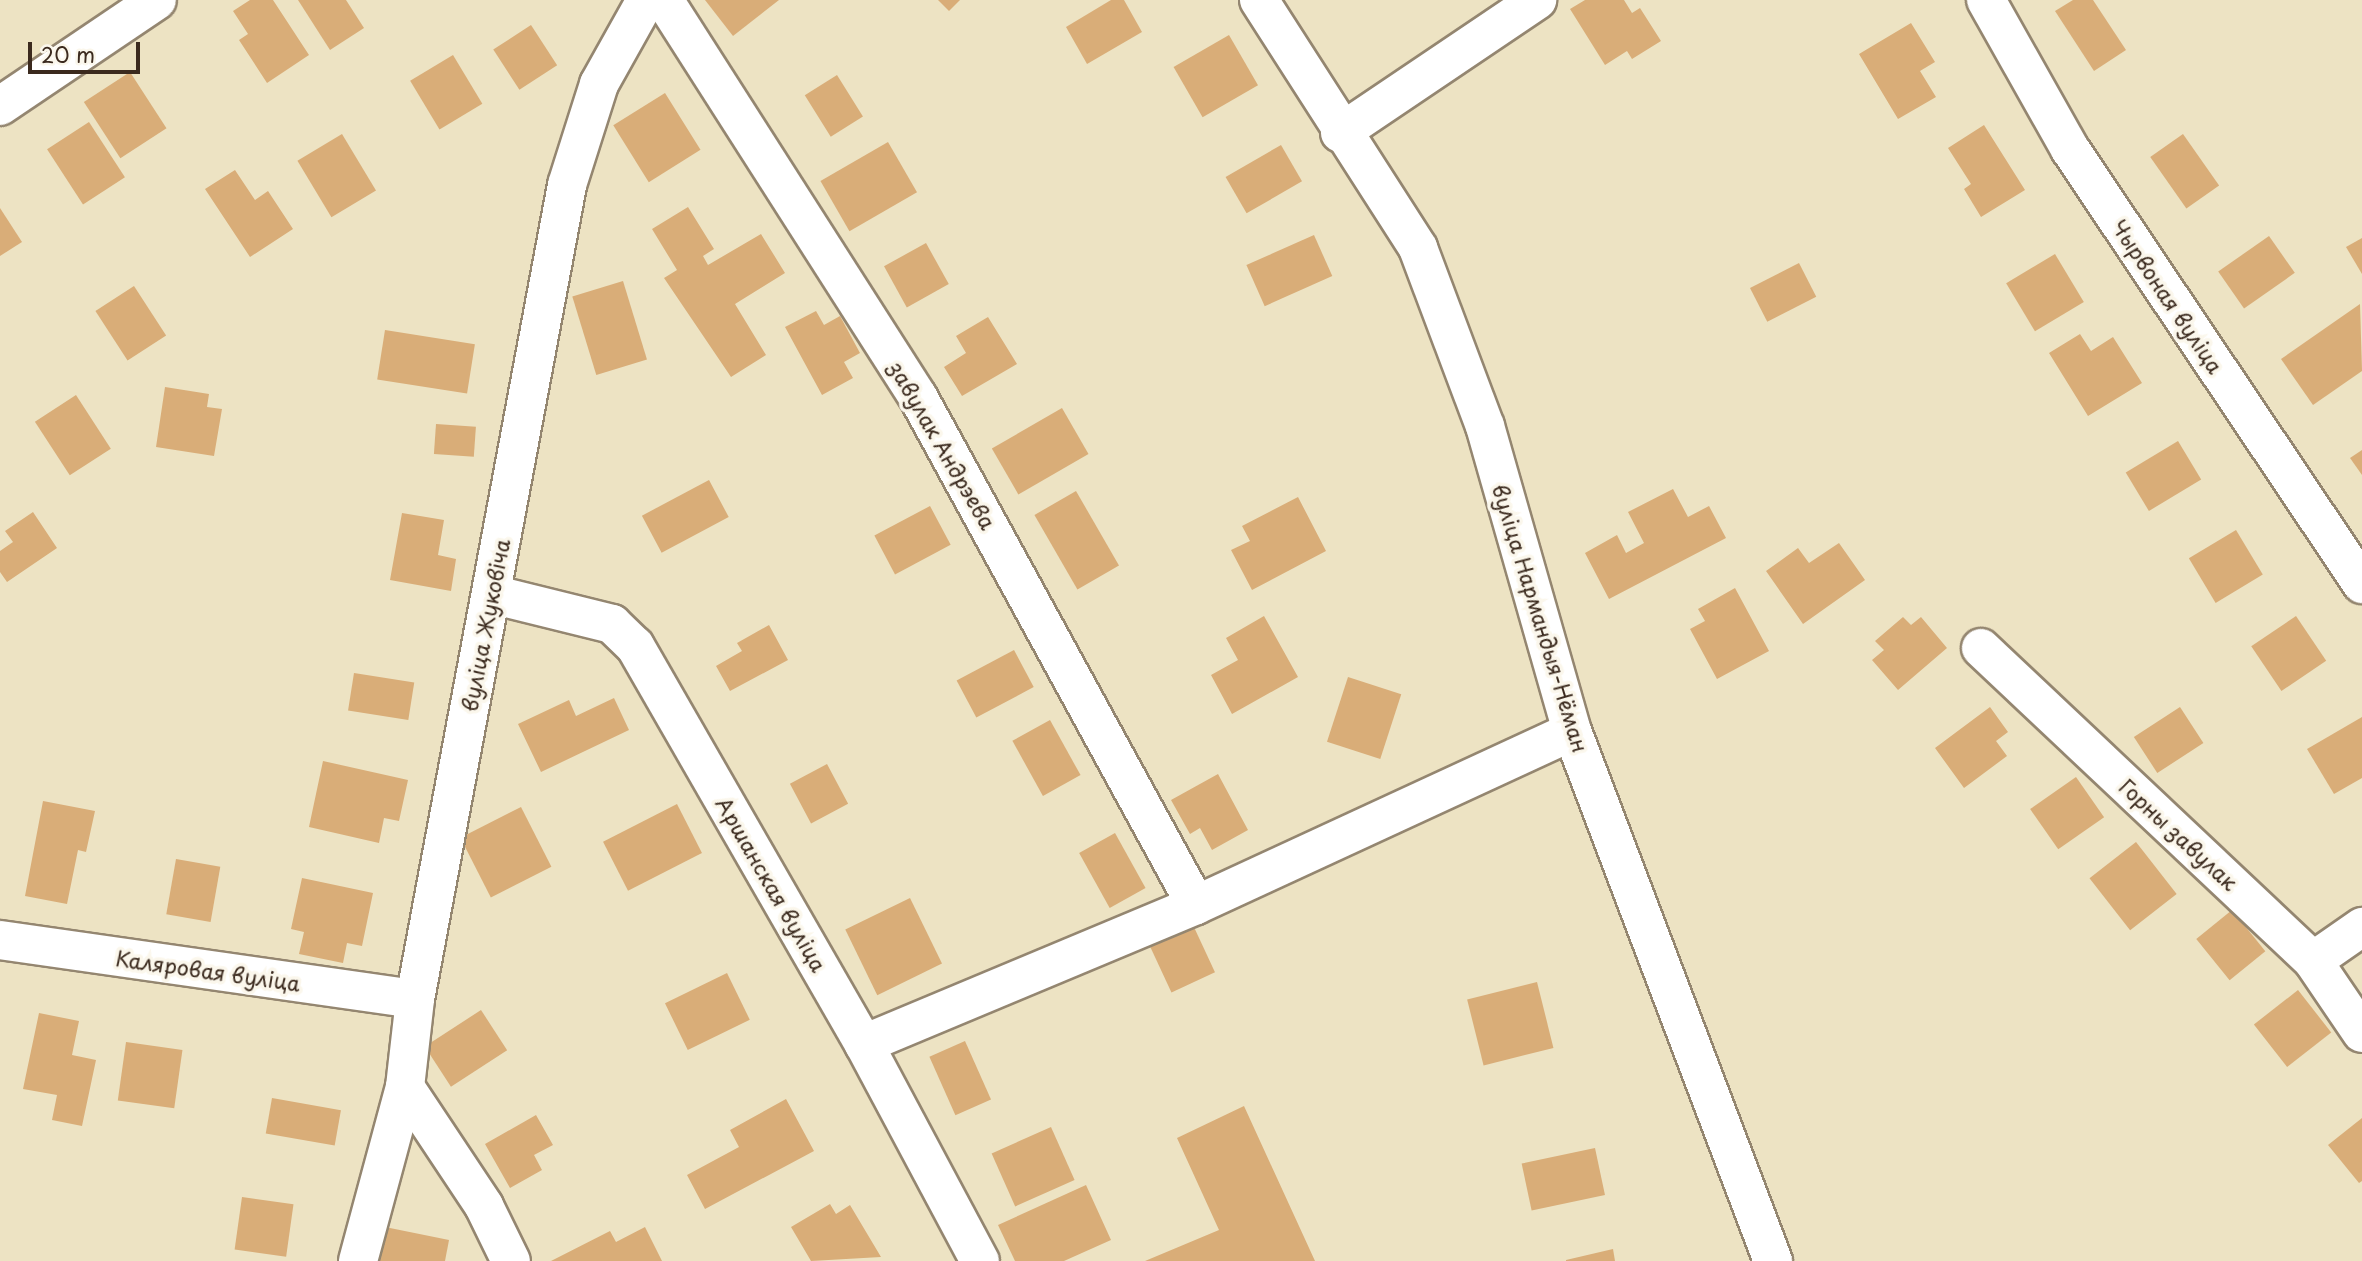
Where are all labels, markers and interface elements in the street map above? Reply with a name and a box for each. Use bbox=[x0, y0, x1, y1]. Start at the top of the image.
scale bar bbox=[32, 28, 144, 72]
text: 20 m bbox=[41, 38, 95, 70]
street label: Чырвоная вуліца bbox=[2107, 214, 2229, 378]
street label: завулак Андрэева bbox=[884, 356, 1002, 534]
street label: вуліца Нармандыя-Нёман bbox=[1488, 481, 1594, 755]
street label: вуліца Жуковіча bbox=[456, 537, 514, 713]
street label: Горны завулак bbox=[2114, 772, 2244, 896]
street label: Аршанская вуліца bbox=[712, 792, 832, 976]
street label: Каляровая вуліца bbox=[114, 945, 302, 995]

